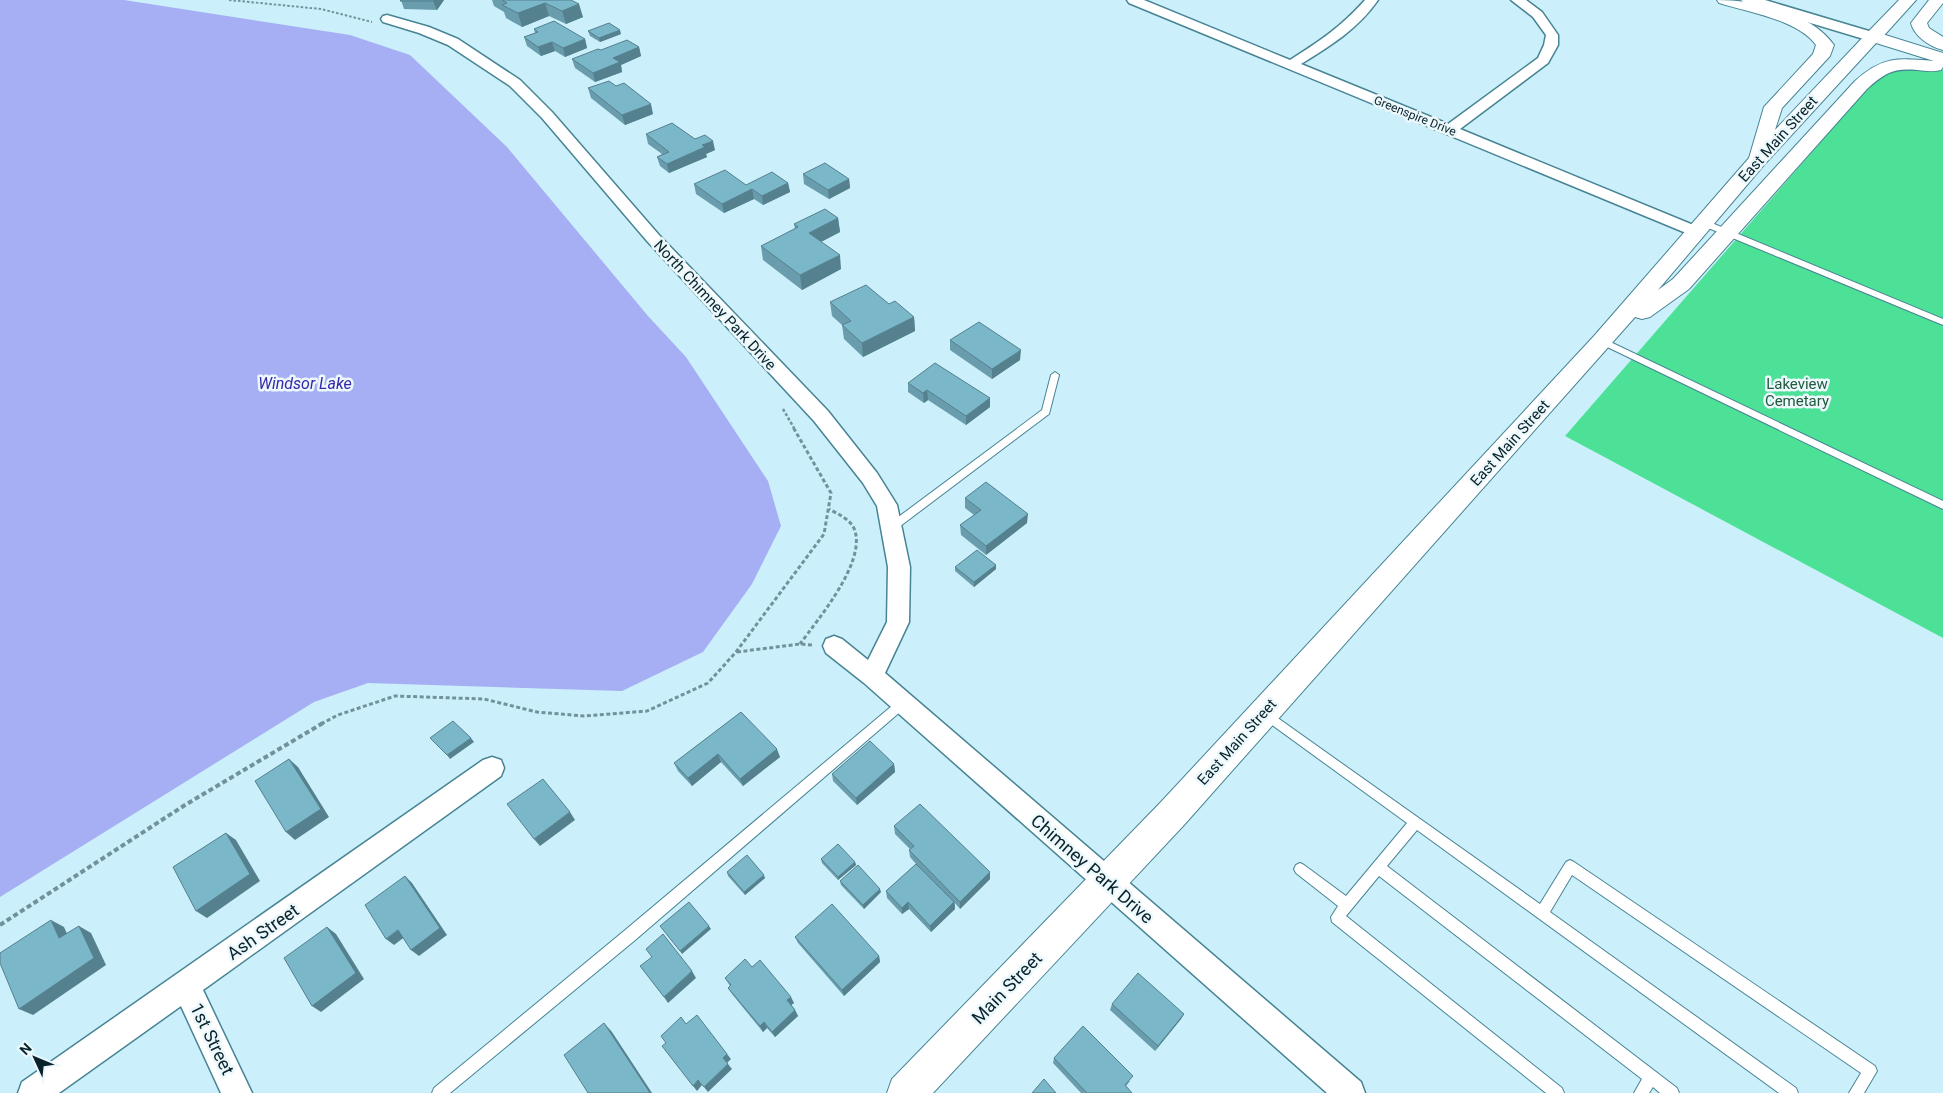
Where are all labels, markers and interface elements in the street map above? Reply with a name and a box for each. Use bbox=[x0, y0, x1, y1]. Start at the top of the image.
street label: East Main Street bbox=[1735, 92, 1821, 186]
street label: Greenspire Drive bbox=[1372, 93, 1458, 139]
street label: North Chimney Park Drive bbox=[650, 236, 780, 374]
water label: Windsor Lake bbox=[258, 374, 352, 393]
park label: Lakeview Cemetary bbox=[1765, 375, 1829, 410]
street label: East Main Street bbox=[1467, 396, 1553, 490]
street label: East Main Street bbox=[1194, 695, 1280, 789]
street label: Chimney Park Drive bbox=[1027, 810, 1158, 927]
street label: Ash Street bbox=[223, 899, 303, 964]
street label: Main Street bbox=[967, 947, 1046, 1028]
street label: 1st Street bbox=[186, 999, 239, 1078]
north arrow bbox=[10, 1033, 60, 1083]
text: N bbox=[16, 1040, 35, 1058]

